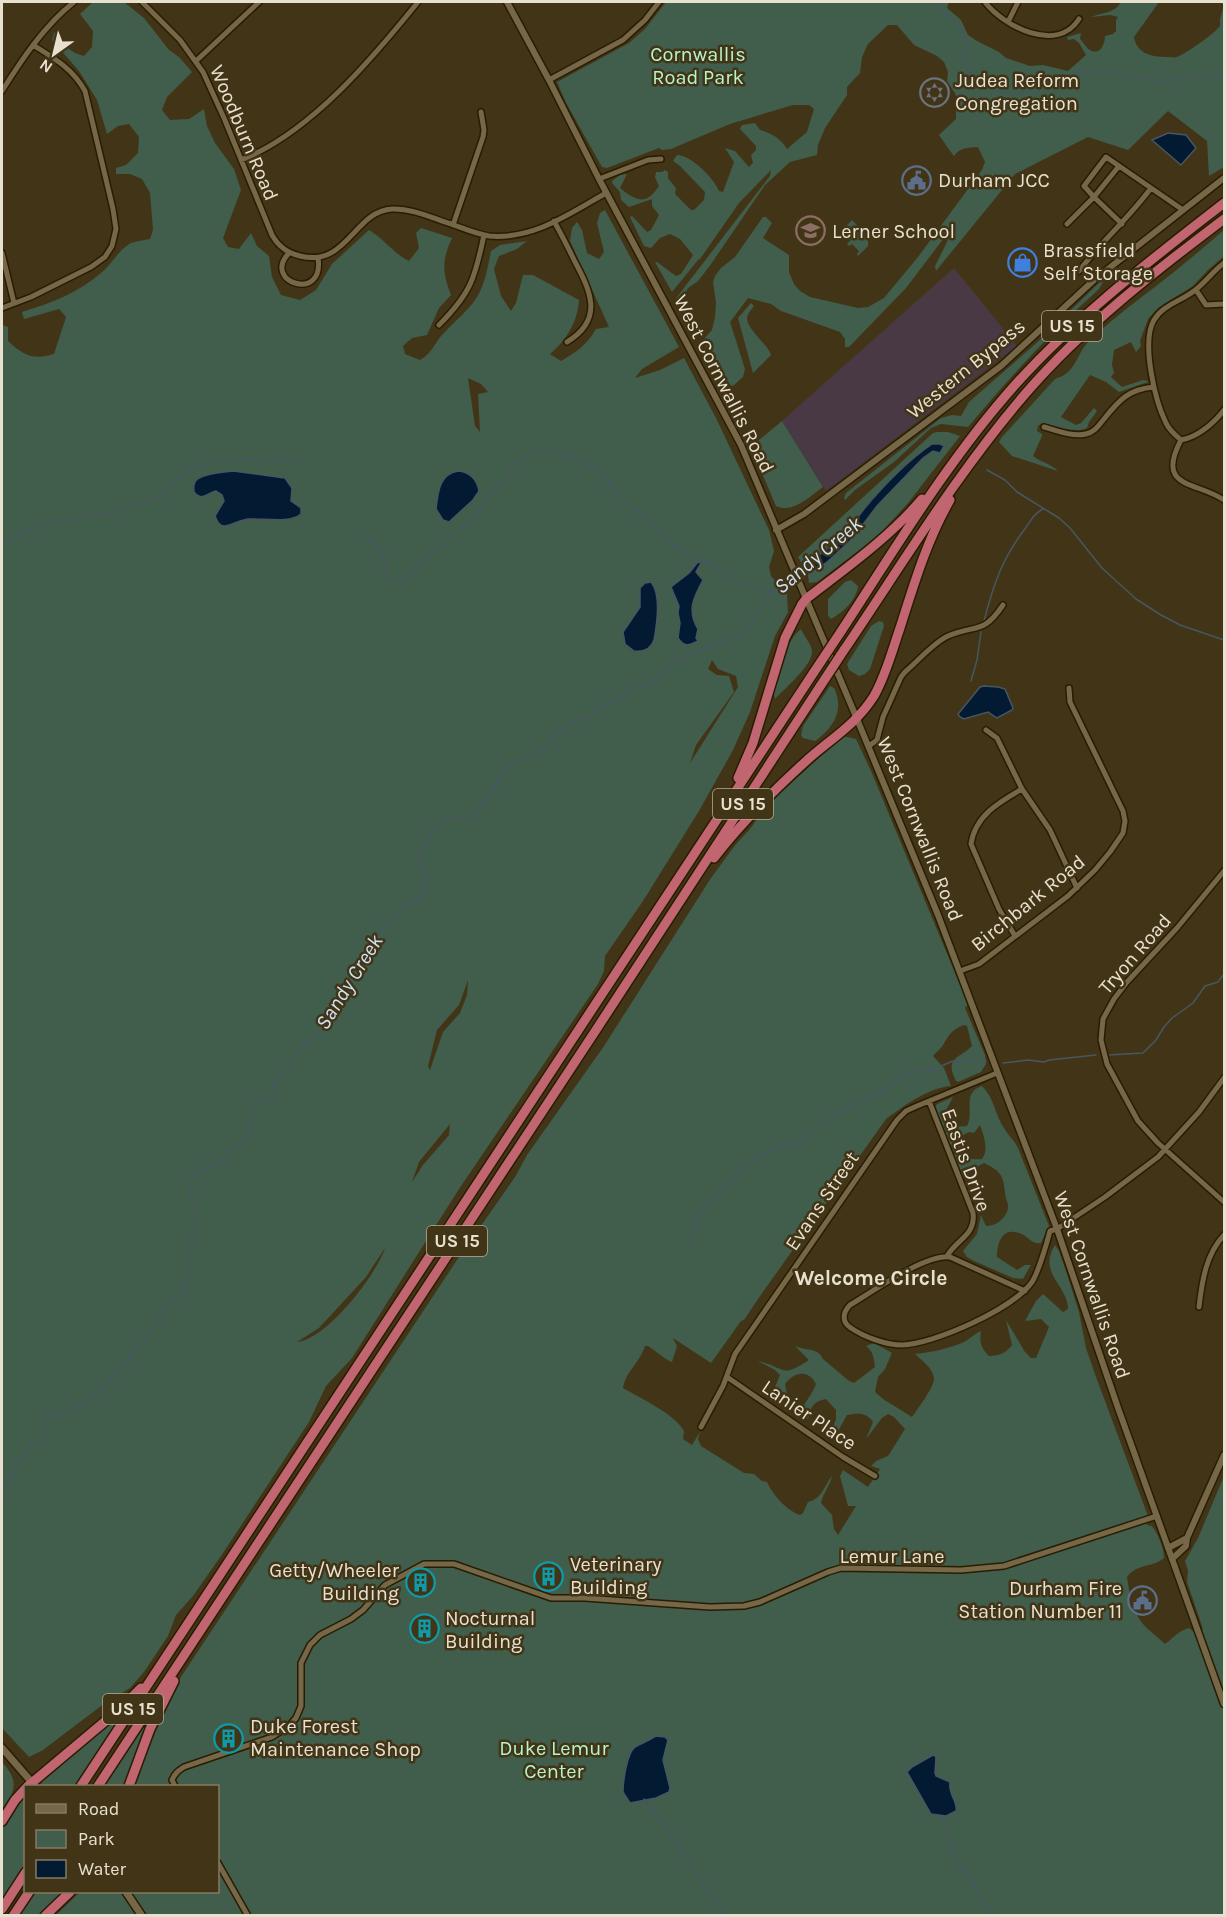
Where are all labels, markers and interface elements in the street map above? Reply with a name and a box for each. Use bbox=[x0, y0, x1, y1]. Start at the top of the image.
north arrow bbox=[24, 24, 84, 84]
park label: Cornwallis Road Park bbox=[650, 43, 746, 89]
text: N bbox=[36, 55, 56, 77]
street label: Woodburn Road bbox=[205, 62, 283, 204]
place label: Judea Reform Congregation bbox=[955, 69, 1079, 115]
synagogue icon: Judea Reform Congregation bbox=[918, 76, 950, 108]
public building icon: Durham JCC bbox=[901, 164, 933, 196]
place label: Durham JCC bbox=[938, 169, 1050, 192]
school or university icon: Lerner School bbox=[795, 215, 827, 247]
place label: Lerner School bbox=[832, 220, 955, 243]
place label: Brassfield Self Storage bbox=[1043, 239, 1153, 285]
shop icon: Brassfield Self Storage bbox=[1006, 246, 1038, 278]
street label: West Cornwallis Road bbox=[669, 291, 779, 477]
road number: US 15 bbox=[1042, 311, 1102, 341]
street label: Western Bypass bbox=[902, 314, 1030, 424]
water label: Sandy Creek bbox=[769, 511, 867, 599]
street label: West Cornwallis Road bbox=[872, 733, 968, 925]
road number: US 15 bbox=[713, 789, 773, 819]
street label: Birchbark Road bbox=[966, 850, 1090, 956]
street label: Tryon Road bbox=[1094, 909, 1176, 999]
water label: Sandy Creek bbox=[310, 930, 388, 1034]
street label: Eastis Drive bbox=[937, 1105, 995, 1215]
street label: Evans Street bbox=[780, 1147, 864, 1255]
street label: West Cornwallis Road bbox=[1049, 1188, 1135, 1382]
road number: US 15 bbox=[427, 1226, 487, 1256]
district label: Welcome Circle bbox=[794, 1266, 948, 1290]
street label: Lanier Place bbox=[757, 1375, 861, 1455]
street label: Lemur Lane bbox=[839, 1545, 945, 1568]
place label: Veterinary Building bbox=[570, 1553, 661, 1599]
place label: Getty/Wheeler Building bbox=[269, 1559, 400, 1605]
building icon: Veterinary Building bbox=[533, 1560, 565, 1592]
building icon: Getty/Wheeler Building bbox=[404, 1566, 436, 1598]
place label: Durham Fire Station Number 11 bbox=[958, 1577, 1122, 1623]
public building icon: Durham Fire Station Number 11 bbox=[1127, 1584, 1159, 1616]
place label: Nocturnal Building bbox=[445, 1607, 535, 1653]
building icon: Nocturnal Building bbox=[408, 1613, 440, 1645]
road number: US 15 bbox=[103, 1694, 163, 1724]
place label: Duke Forest Maintenance Shop bbox=[250, 1715, 421, 1761]
building icon: Duke Forest Maintenance Shop bbox=[213, 1722, 245, 1754]
park label: Duke Lemur Center bbox=[499, 1737, 609, 1783]
legend bbox=[24, 1785, 219, 1893]
text: Road bbox=[78, 1798, 119, 1820]
text: Park bbox=[78, 1828, 115, 1850]
text: Water bbox=[78, 1858, 126, 1880]

